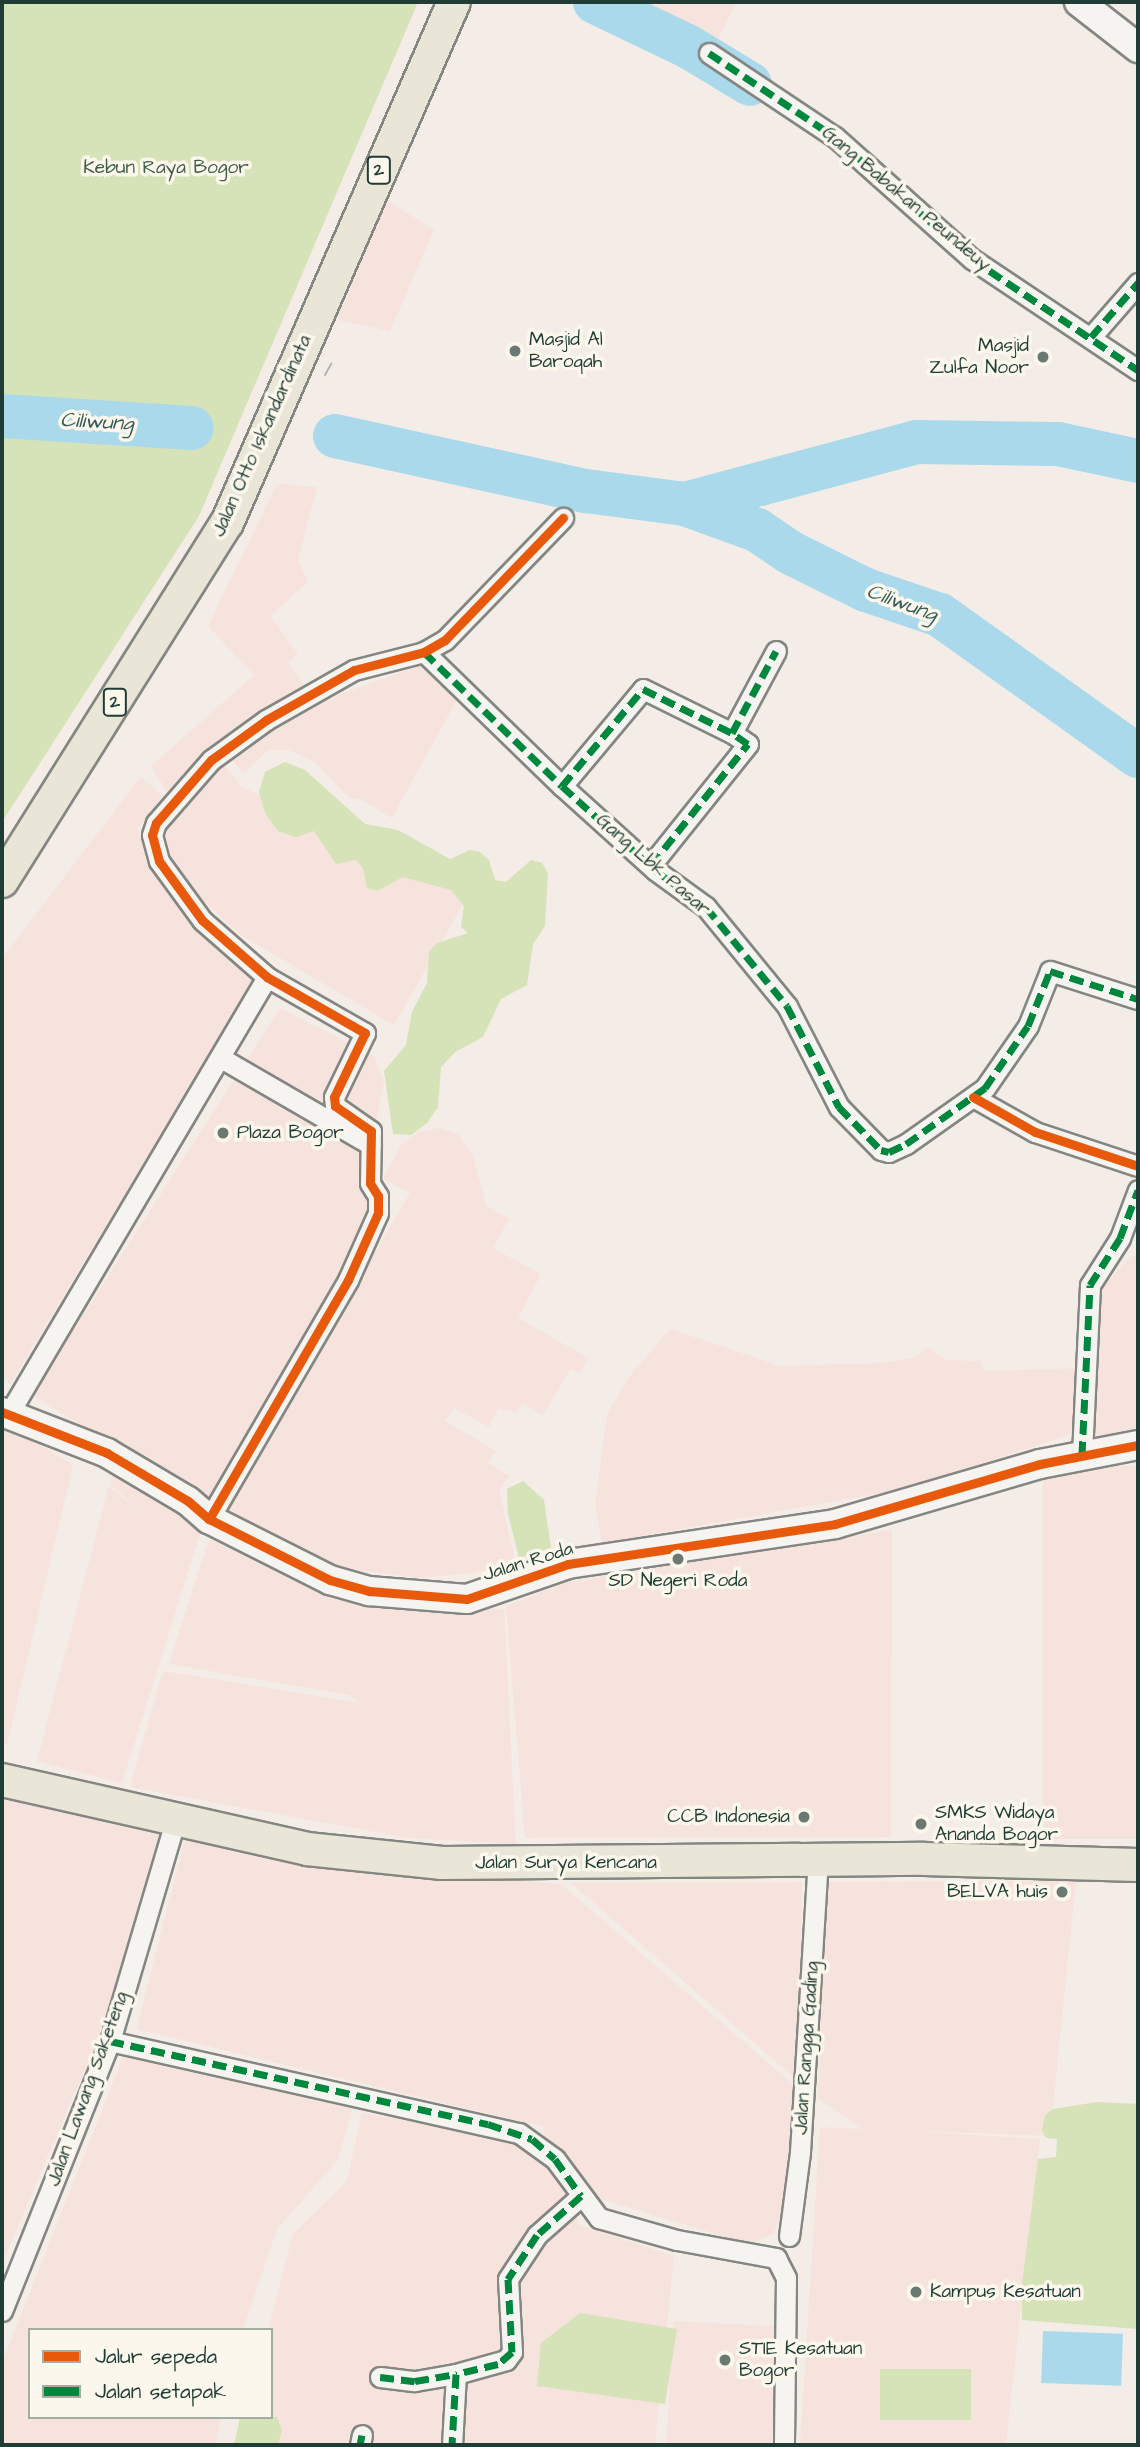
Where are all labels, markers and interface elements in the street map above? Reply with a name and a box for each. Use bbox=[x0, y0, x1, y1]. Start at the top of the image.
street label: Gang Babakan Peundeuy bbox=[817, 122, 995, 276]
road number: 2 bbox=[367, 155, 391, 184]
park label: Kebun Raya Bogor bbox=[83, 157, 249, 179]
place label: Masjid Al Baroqah bbox=[529, 329, 603, 373]
street label: Jalan Otto Iskandardinata bbox=[207, 332, 317, 540]
place label: Masjid Zulfa Noor bbox=[929, 335, 1029, 379]
marker: Masjid Al Baroqah bbox=[507, 343, 523, 359]
marker: Masjid Zulfa Noor bbox=[1035, 349, 1051, 365]
water label: Ciliwung bbox=[60, 407, 134, 437]
water label: Ciliwung bbox=[863, 579, 941, 627]
road number: 2 bbox=[103, 688, 127, 716]
street label: Gang Lbk Pasar bbox=[591, 809, 715, 921]
place label: Plaza Bogor bbox=[237, 1122, 344, 1144]
marker: Plaza Bogor bbox=[215, 1125, 231, 1141]
street label: Jalan Roda bbox=[480, 1537, 576, 1587]
marker: SD Negeri Roda bbox=[670, 1551, 686, 1567]
place label: SD Negeri Roda bbox=[608, 1570, 748, 1592]
place label: SMKS Widaya Ananda Bogor bbox=[935, 1802, 1058, 1846]
place label: CCB Indonesia bbox=[667, 1806, 790, 1828]
marker: CCB Indonesia bbox=[796, 1809, 812, 1825]
marker: SMKS Widaya Ananda Bogor bbox=[913, 1816, 929, 1832]
street label: Jalan Surya Kencana bbox=[475, 1852, 657, 1874]
place label: BELVA huis bbox=[947, 1881, 1048, 1903]
marker: BELVA huis bbox=[1054, 1884, 1070, 1900]
street label: Jalan Rangga Gading bbox=[790, 1961, 824, 2135]
street label: Jalan Lawang Saketeng bbox=[42, 1989, 134, 2189]
place label: Kampus Kesatuan bbox=[930, 2281, 1081, 2303]
marker: Kampus Kesatuan bbox=[908, 2284, 924, 2300]
legend bbox=[28, 2328, 273, 2419]
place label: STIE Kesatuan Bogor bbox=[739, 2338, 862, 2382]
text: Jalur sepeda bbox=[95, 2342, 217, 2371]
marker: STIE Kesatuan Bogor bbox=[717, 2352, 733, 2368]
text: Jalan setapak bbox=[95, 2377, 226, 2406]

